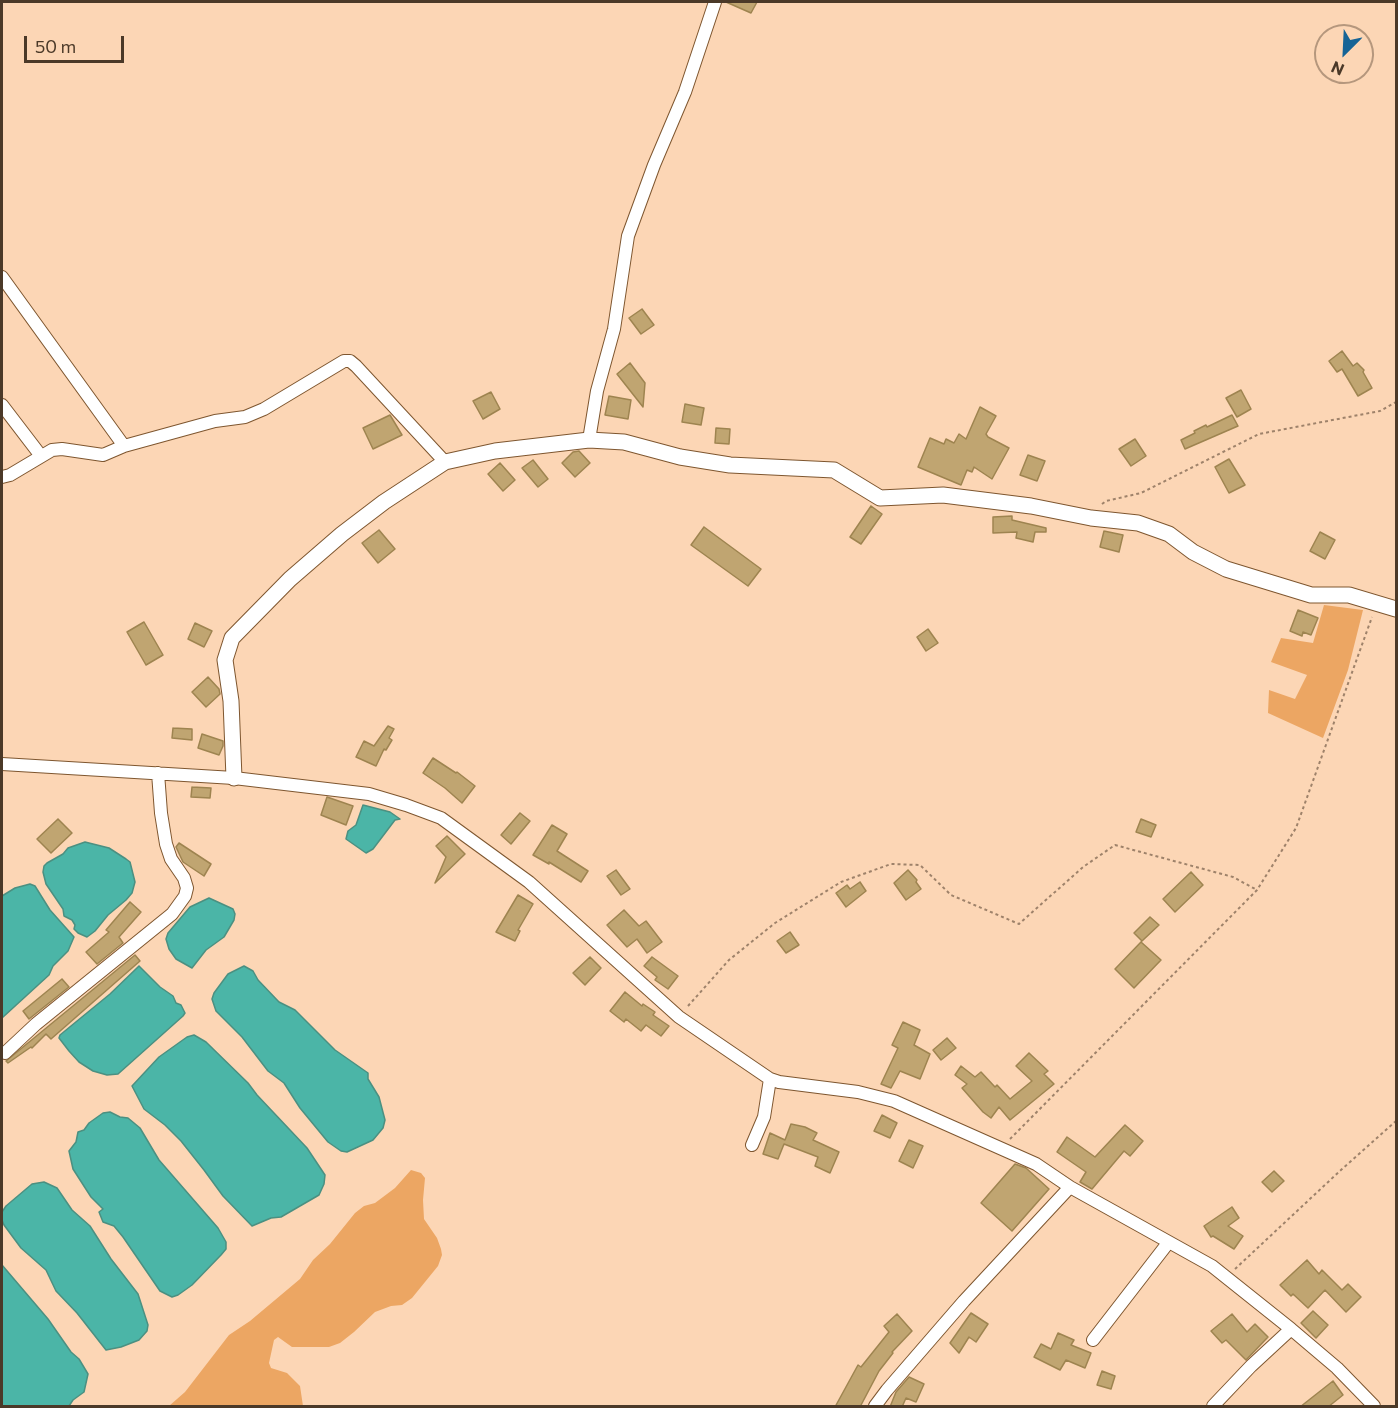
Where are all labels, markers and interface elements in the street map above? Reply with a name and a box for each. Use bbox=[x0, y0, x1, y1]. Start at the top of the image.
scale bar bbox=[27, 24, 128, 62]
north arrow bbox=[1314, 24, 1374, 84]
text: 50 m bbox=[35, 35, 76, 57]
text: N bbox=[1328, 58, 1347, 80]

